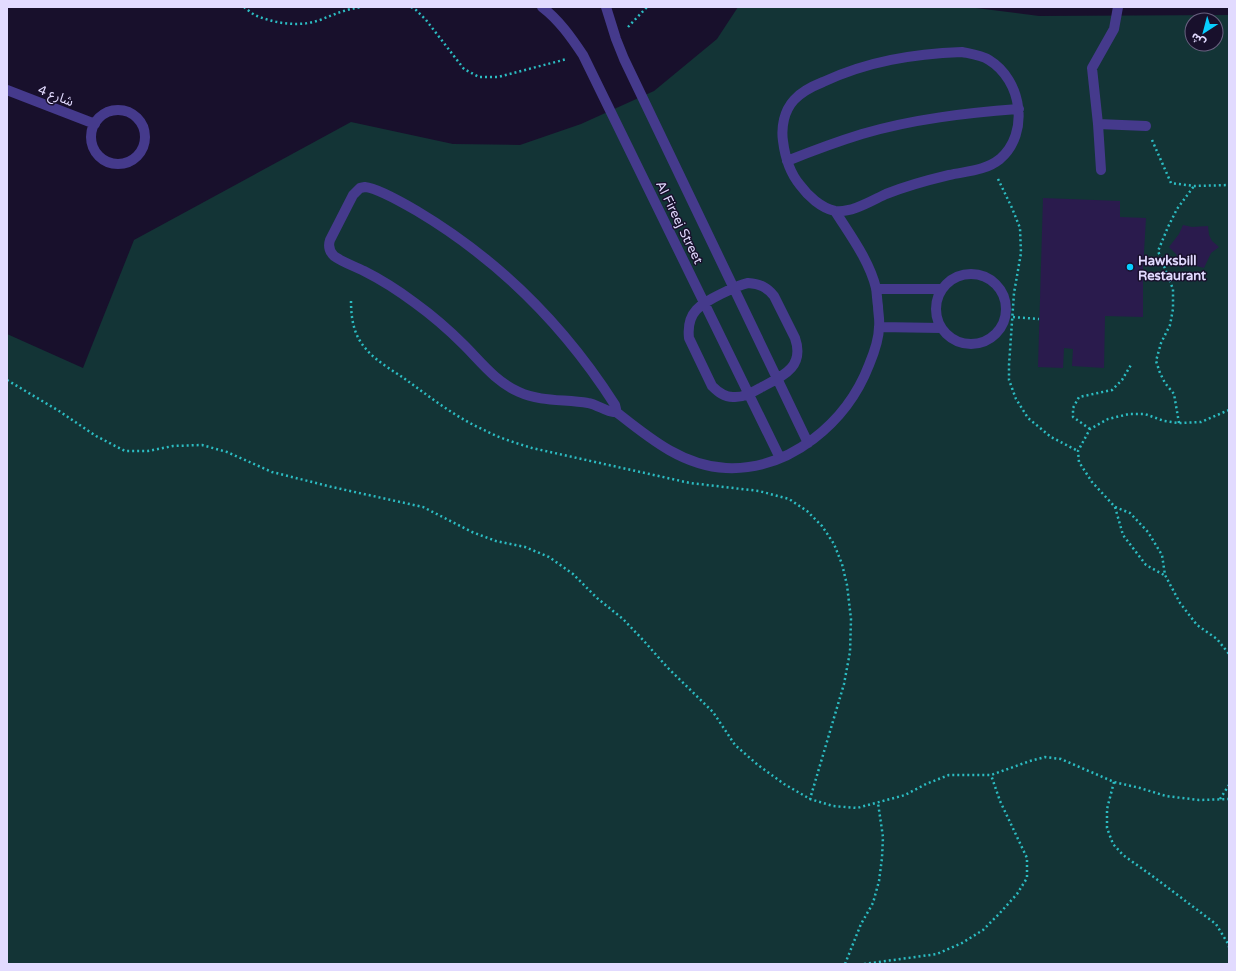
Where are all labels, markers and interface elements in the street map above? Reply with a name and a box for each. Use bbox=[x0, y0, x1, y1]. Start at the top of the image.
north arrow bbox=[1184, 12, 1224, 52]
text: ش bbox=[1188, 30, 1208, 49]
street label: شارع 4 bbox=[35, 82, 76, 112]
street label: Al Fireej Street bbox=[652, 178, 706, 267]
place label: Hawksbill Restaurant bbox=[1138, 253, 1206, 284]
marker: Hawksbill Restaurant bbox=[1125, 262, 1135, 272]

